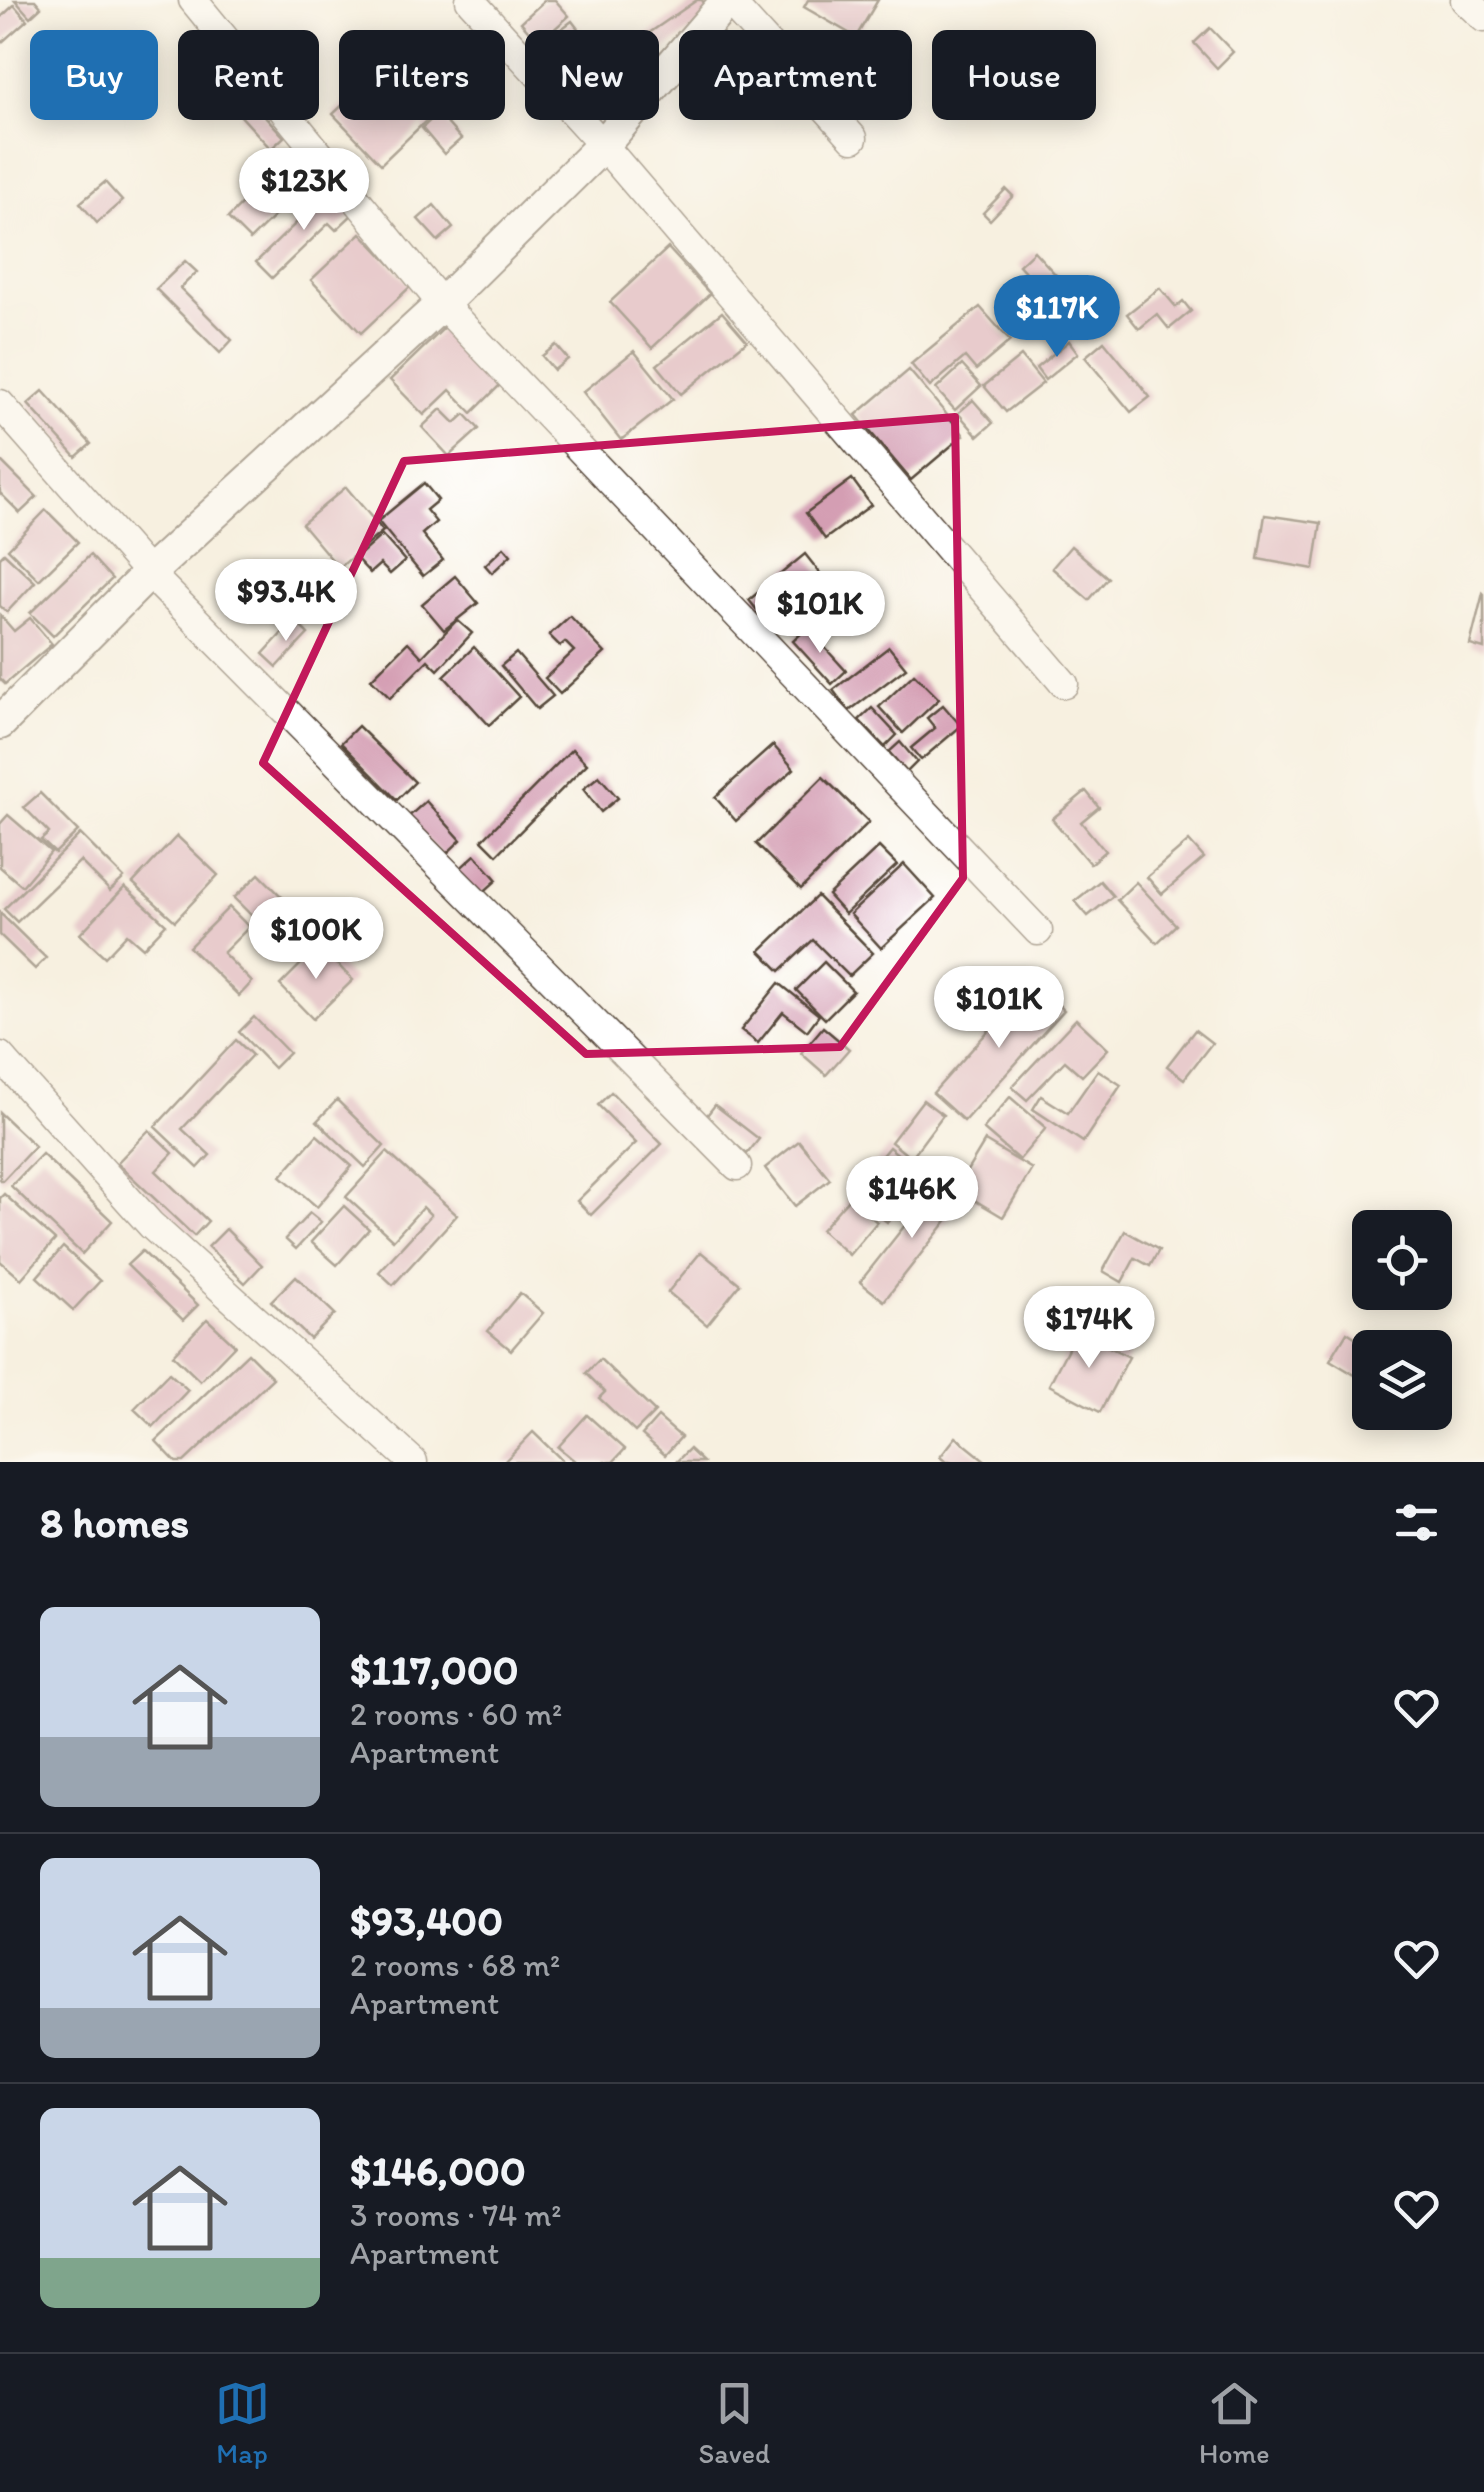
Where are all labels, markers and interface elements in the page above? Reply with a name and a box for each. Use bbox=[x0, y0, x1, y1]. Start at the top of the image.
chip: Buy bbox=[30, 30, 158, 120]
chip: Rent bbox=[178, 30, 319, 120]
chip: Filters bbox=[339, 30, 505, 120]
chip: New bbox=[525, 30, 659, 120]
chip: Apartment bbox=[679, 30, 912, 120]
chip: House bbox=[932, 30, 1096, 120]
pin: $123K bbox=[234, 148, 374, 233]
text: $123K bbox=[261, 161, 347, 199]
pin: $117K bbox=[987, 275, 1127, 360]
text: $117K bbox=[1016, 288, 1098, 326]
pin: $93.4K bbox=[205, 559, 367, 644]
pin: $101K bbox=[750, 571, 890, 656]
text: $93.4K bbox=[237, 572, 335, 610]
text: $101K bbox=[777, 584, 863, 622]
pin: $100K bbox=[246, 897, 386, 982]
text: $100K bbox=[271, 910, 361, 948]
pin: $101K bbox=[929, 966, 1069, 1051]
text: $101K bbox=[956, 979, 1042, 1017]
pin: $146K bbox=[842, 1156, 982, 1241]
text: $146K bbox=[868, 1169, 956, 1207]
map controls bbox=[1352, 1210, 1452, 1430]
button: locate bbox=[1352, 1210, 1452, 1310]
pin: $174K bbox=[1019, 1286, 1159, 1371]
text: $174K bbox=[1046, 1299, 1132, 1337]
button: layers bbox=[1352, 1330, 1452, 1430]
icon: filters bbox=[1389, 1495, 1444, 1550]
text: 8 homes bbox=[40, 1497, 189, 1548]
text: $117,000 bbox=[350, 1644, 519, 1695]
icon: home bbox=[120, 1647, 240, 1767]
icon: heart bbox=[1389, 1680, 1444, 1735]
text: 2 rooms · 60 m² bbox=[350, 1695, 562, 1733]
text: Apartment bbox=[350, 1733, 499, 1771]
text: $93,400 bbox=[350, 1895, 503, 1946]
icon: home bbox=[120, 1898, 240, 2018]
icon: heart bbox=[1389, 1931, 1444, 1986]
text: 2 rooms · 68 m² bbox=[350, 1946, 560, 1984]
text: Apartment bbox=[350, 1984, 499, 2022]
text: $146,000 bbox=[350, 2145, 526, 2196]
icon: home bbox=[120, 2148, 240, 2268]
icon: heart bbox=[1389, 2181, 1444, 2236]
text: 3 rooms · 74 m² bbox=[350, 2196, 561, 2234]
text: Apartment bbox=[350, 2234, 499, 2272]
tab: Map bbox=[215, 2376, 270, 2470]
tab: Saved bbox=[699, 2376, 770, 2470]
tab: Home bbox=[1199, 2376, 1270, 2470]

